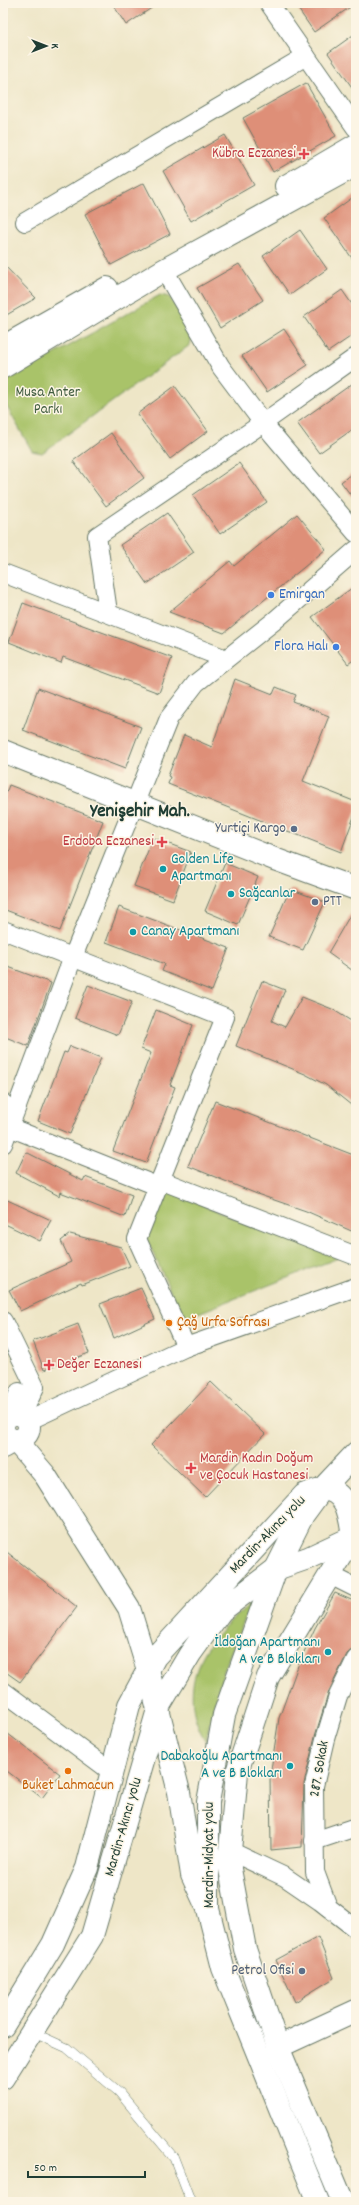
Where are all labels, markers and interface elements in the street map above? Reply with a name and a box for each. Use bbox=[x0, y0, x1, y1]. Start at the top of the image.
north arrow bbox=[26, 26, 66, 66]
text: K bbox=[46, 43, 62, 49]
place label: Kübra Eczanesi bbox=[212, 143, 296, 165]
marker: Kübra Eczanesi bbox=[299, 149, 309, 159]
park label: Musa Anter Parkı bbox=[16, 382, 81, 421]
place label: Emirgan bbox=[279, 584, 325, 606]
marker: Emirgan bbox=[266, 590, 276, 600]
place label: Flora Halı bbox=[274, 636, 328, 658]
marker: Flora Halı bbox=[331, 642, 341, 652]
district label: Yenişehir Mah. bbox=[89, 799, 190, 826]
place label: Yurtiçi Kargo bbox=[215, 818, 286, 840]
marker: Yurtiçi Kargo bbox=[289, 824, 299, 834]
place label: Erdoba Eczanesi bbox=[63, 831, 154, 853]
marker: Erdoba Eczanesi bbox=[157, 837, 167, 847]
place label: Golden Life Apartmanı bbox=[171, 849, 234, 888]
marker: Golden Life Apartmanı bbox=[158, 864, 168, 874]
place label: Sağcanlar bbox=[239, 883, 296, 905]
marker: Sağcanlar bbox=[226, 889, 236, 899]
place label: PTT bbox=[323, 891, 342, 913]
marker: PTT bbox=[310, 897, 320, 907]
place label: Canay Apartmanı bbox=[141, 921, 239, 943]
marker: Canay Apartmanı bbox=[128, 927, 138, 937]
place label: Çağ Urfa Sofrası bbox=[177, 1312, 270, 1334]
marker: Çağ Urfa Sofrası bbox=[164, 1318, 174, 1328]
place label: Değer Eczanesi bbox=[57, 1354, 142, 1376]
marker: Değer Eczanesi bbox=[44, 1360, 54, 1370]
place label: Mardin Kadın Doğum ve Çocuk Hastanesi bbox=[200, 1448, 313, 1487]
marker: Mardin Kadın Doğum ve Çocuk Hastanesi bbox=[185, 1462, 197, 1474]
street label: Mardin-Akıncı yolu bbox=[225, 1491, 311, 1579]
place label: İldoğan Apartmanı A ve B Blokları bbox=[214, 1632, 320, 1671]
marker: İldoğan Apartmanı A ve B Blokları bbox=[323, 1647, 333, 1657]
street label: 287. Sokak bbox=[304, 1739, 336, 1799]
place label: Dabakoğlu Apartmanı A ve B Blokları bbox=[161, 1746, 282, 1785]
marker: Dabakoğlu Apartmanı A ve B Blokları bbox=[285, 1761, 295, 1771]
marker: Buket Lahmacun bbox=[63, 1766, 73, 1776]
place label: Buket Lahmacun bbox=[22, 1775, 114, 1797]
street label: Mardin-Akıncı yolu bbox=[99, 1775, 149, 1879]
street label: Mardin-Midyat yolu bbox=[199, 1802, 221, 1908]
place label: Petrol Ofisi bbox=[231, 1960, 294, 1982]
marker: Petrol Ofisi bbox=[297, 1966, 307, 1976]
scale bar bbox=[28, 2153, 145, 2179]
text: 50 m bbox=[34, 2160, 57, 2177]

